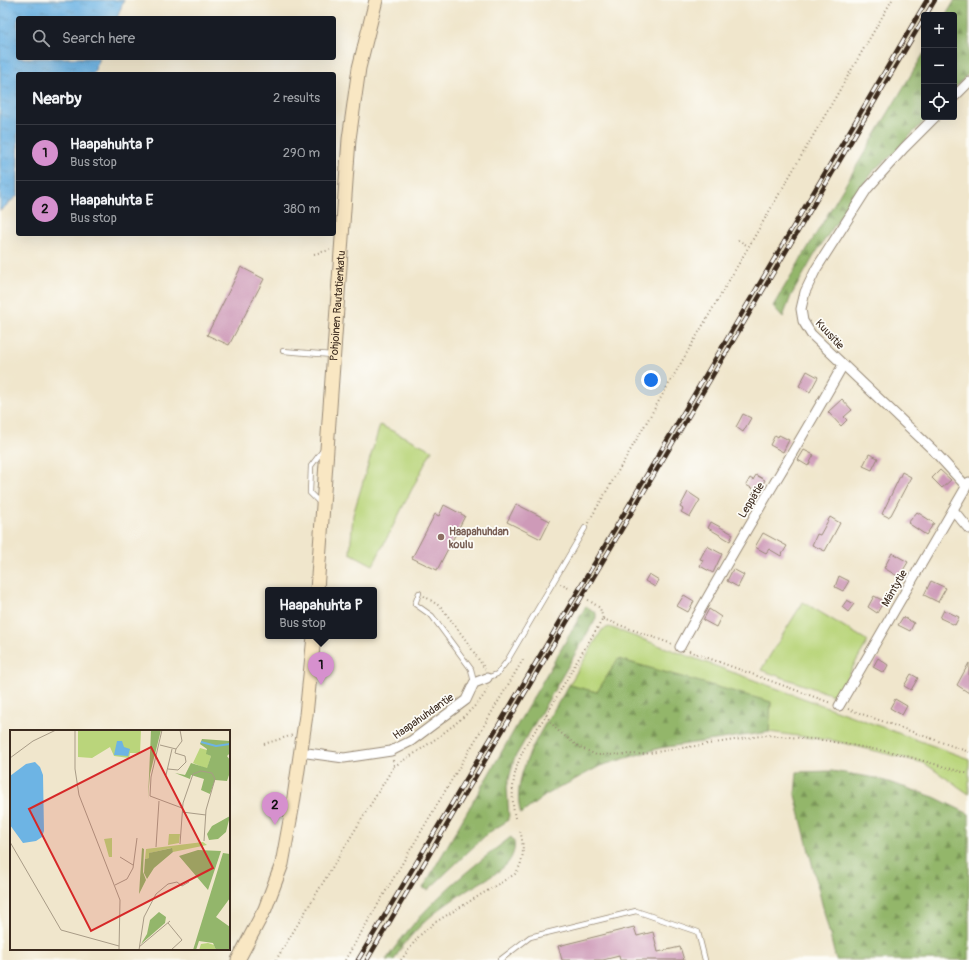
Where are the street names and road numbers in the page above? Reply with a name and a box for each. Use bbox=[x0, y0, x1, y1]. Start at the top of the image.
street label: Pohjoinen Rautatienkatu bbox=[327, 250, 348, 361]
street label: Kuusitie bbox=[812, 317, 847, 353]
street label: Leppätie bbox=[736, 480, 767, 520]
street label: Mäntytie bbox=[879, 567, 910, 609]
street label: Haapahuhdantie bbox=[390, 690, 457, 742]

